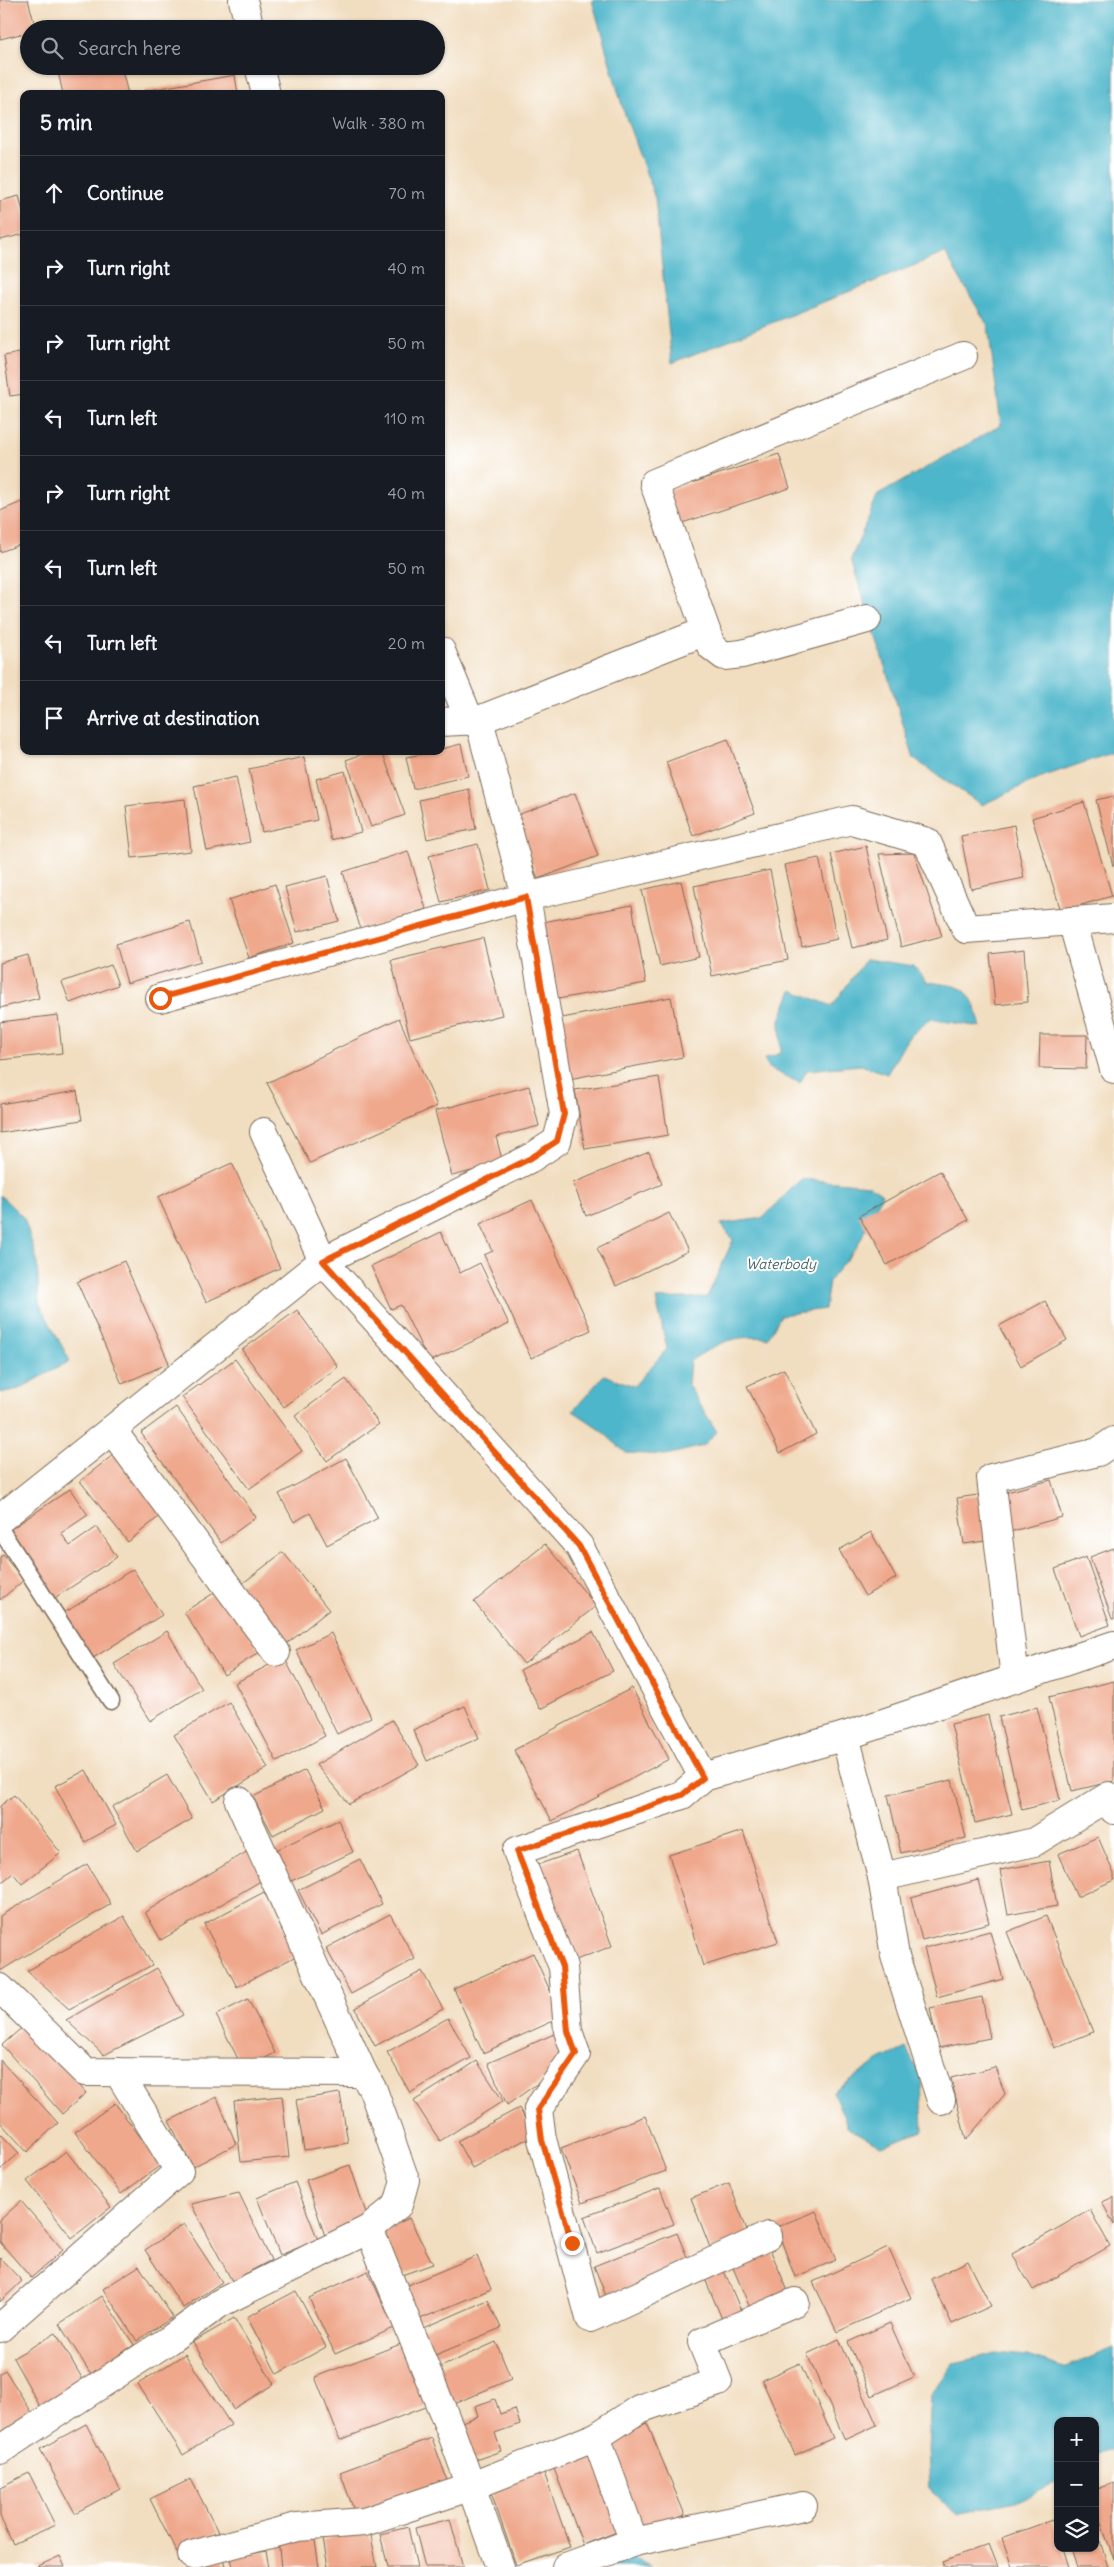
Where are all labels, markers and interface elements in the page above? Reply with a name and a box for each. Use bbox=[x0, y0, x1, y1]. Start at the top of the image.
search box bbox=[20, 20, 445, 75]
icon: search bbox=[38, 34, 66, 62]
text: Search here bbox=[78, 36, 181, 60]
text: 5 min bbox=[40, 109, 92, 136]
text: Walk · 380 m bbox=[332, 113, 425, 133]
icon: ahead bbox=[40, 179, 68, 207]
text: Continue bbox=[87, 181, 164, 205]
text: 70 m bbox=[389, 183, 425, 203]
icon: right bbox=[40, 254, 68, 282]
text: Turn right bbox=[87, 256, 170, 280]
text: 40 m bbox=[387, 258, 425, 278]
icon: right bbox=[40, 329, 68, 357]
text: Turn right bbox=[87, 331, 170, 355]
text: 50 m bbox=[387, 333, 425, 353]
icon: left bbox=[40, 404, 68, 432]
text: Turn left bbox=[87, 406, 157, 430]
text: 110 m bbox=[384, 408, 425, 428]
icon: right bbox=[40, 479, 68, 507]
text: Turn right bbox=[87, 481, 170, 505]
text: 40 m bbox=[387, 483, 425, 503]
icon: left bbox=[40, 554, 68, 582]
text: Turn left bbox=[87, 556, 157, 580]
text: 50 m bbox=[387, 558, 425, 578]
icon: left bbox=[40, 629, 68, 657]
text: Turn left bbox=[87, 631, 157, 655]
text: 20 m bbox=[388, 633, 425, 653]
icon: arrive bbox=[40, 704, 68, 732]
text: Arrive at destination bbox=[87, 706, 260, 730]
route start bbox=[149, 987, 172, 1010]
water label: Waterbody bbox=[746, 1255, 817, 1273]
route end bbox=[561, 2232, 584, 2255]
map controls bbox=[1054, 2417, 1099, 2552]
button: + bbox=[1054, 2417, 1099, 2462]
button: − bbox=[1054, 2462, 1099, 2507]
button: layers bbox=[1054, 2507, 1099, 2552]

